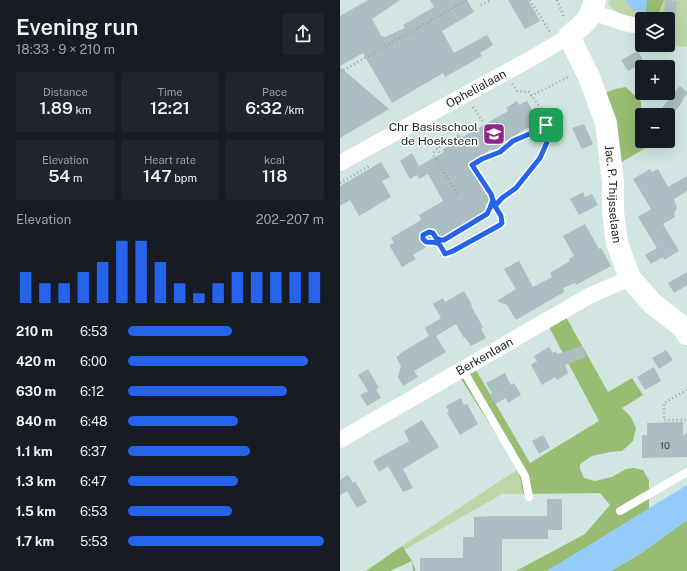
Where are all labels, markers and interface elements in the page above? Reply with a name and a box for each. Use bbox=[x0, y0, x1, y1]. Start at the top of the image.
map controls bbox=[635, 12, 675, 148]
button: layers bbox=[635, 12, 675, 52]
button: share bbox=[282, 13, 324, 55]
text: Evening run bbox=[16, 14, 138, 40]
text: 18:33 · 9 × 210 m bbox=[16, 42, 115, 57]
button: + bbox=[635, 60, 675, 100]
street label: Ophelialaan bbox=[443, 67, 509, 111]
text: Distance bbox=[43, 86, 88, 98]
text: Time bbox=[157, 86, 183, 98]
text: Pace bbox=[262, 86, 287, 98]
text: 1.89 bbox=[39, 98, 73, 118]
text: 12:21 bbox=[150, 98, 190, 118]
text: 6:32 bbox=[245, 98, 282, 118]
text: km bbox=[73, 104, 91, 116]
text: /km bbox=[282, 104, 304, 116]
pin bbox=[529, 108, 563, 142]
button: − bbox=[635, 108, 675, 148]
icon: arrive bbox=[535, 114, 557, 136]
place label: Chr Basisschool de Hoeksteen bbox=[389, 120, 478, 148]
school or university icon: Chr Basisschool de Hoeksteen bbox=[481, 121, 507, 147]
street label: Jac. P. Thijsselaan bbox=[602, 145, 624, 244]
text: Elevation bbox=[42, 154, 89, 166]
text: Heart rate bbox=[144, 154, 196, 166]
text: kcal bbox=[264, 154, 285, 166]
text: 54 bbox=[48, 166, 70, 186]
text: 147 bbox=[143, 166, 172, 186]
text: 118 bbox=[262, 166, 287, 186]
text: m bbox=[70, 172, 83, 184]
text: bpm bbox=[172, 172, 197, 184]
text: Elevation bbox=[16, 212, 71, 227]
text: 202–207 m bbox=[256, 212, 324, 227]
text: 210 m bbox=[16, 324, 53, 339]
text: 6:53 bbox=[80, 324, 108, 339]
street label: Berkenlaan bbox=[454, 334, 516, 378]
text: 420 m bbox=[16, 354, 56, 369]
text: 6:00 bbox=[80, 354, 107, 369]
text: 630 m bbox=[16, 384, 56, 399]
text: 6:12 bbox=[80, 384, 104, 399]
text: 840 m bbox=[16, 414, 56, 429]
text: 6:48 bbox=[80, 414, 108, 429]
house number: 10 bbox=[660, 439, 670, 451]
text: 1.1 km bbox=[16, 444, 53, 459]
text: 6:37 bbox=[80, 444, 107, 459]
text: 1.3 km bbox=[16, 474, 56, 489]
text: 6:47 bbox=[80, 474, 107, 489]
text: 1.5 km bbox=[16, 504, 56, 519]
text: 6:53 bbox=[80, 504, 108, 519]
text: 1.7 km bbox=[16, 534, 54, 549]
text: 5:53 bbox=[80, 534, 108, 549]

